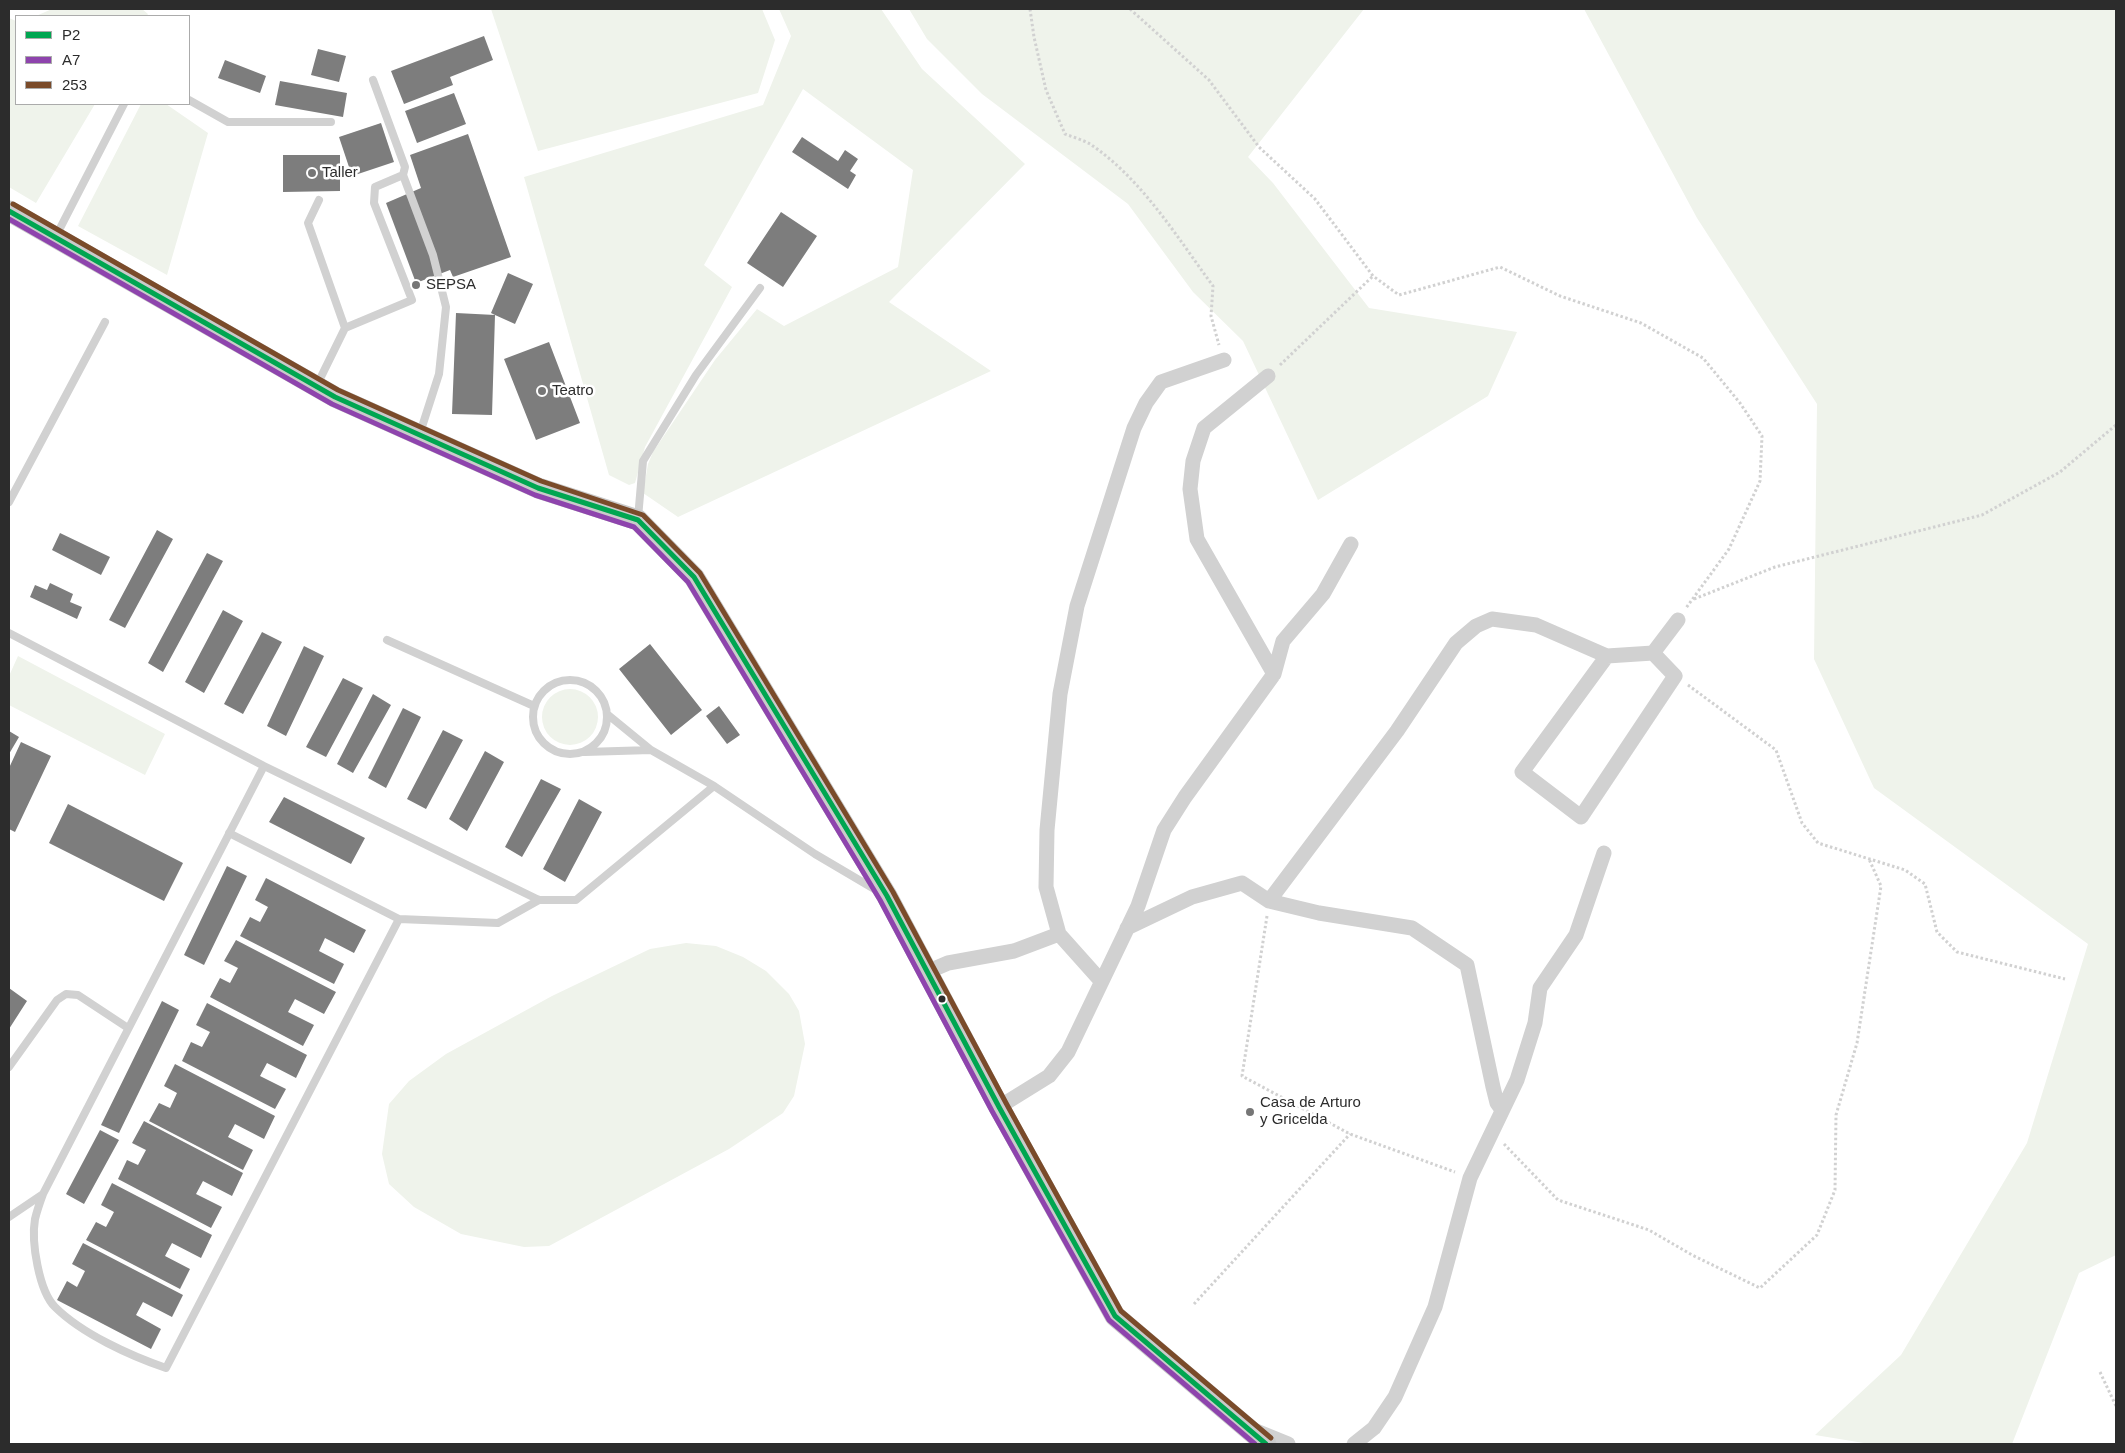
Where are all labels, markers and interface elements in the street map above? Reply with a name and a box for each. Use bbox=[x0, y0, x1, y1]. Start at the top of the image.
legend bbox=[15, 15, 190, 105]
text: P2 bbox=[62, 26, 80, 43]
text: A7 bbox=[62, 51, 80, 68]
text: 253 bbox=[62, 76, 87, 93]
place label: Taller bbox=[322, 164, 358, 182]
marker: Taller bbox=[306, 167, 318, 179]
place label: SEPSA bbox=[426, 276, 476, 294]
marker: SEPSA bbox=[410, 279, 422, 291]
place label: Teatro bbox=[552, 382, 594, 400]
marker: Teatro bbox=[536, 385, 548, 397]
unlabelled marker bbox=[937, 994, 947, 1004]
place label: Casa de Arturo y Gricelda bbox=[1260, 1094, 1361, 1129]
marker: Casa de Arturo y Gricelda bbox=[1244, 1106, 1256, 1118]

